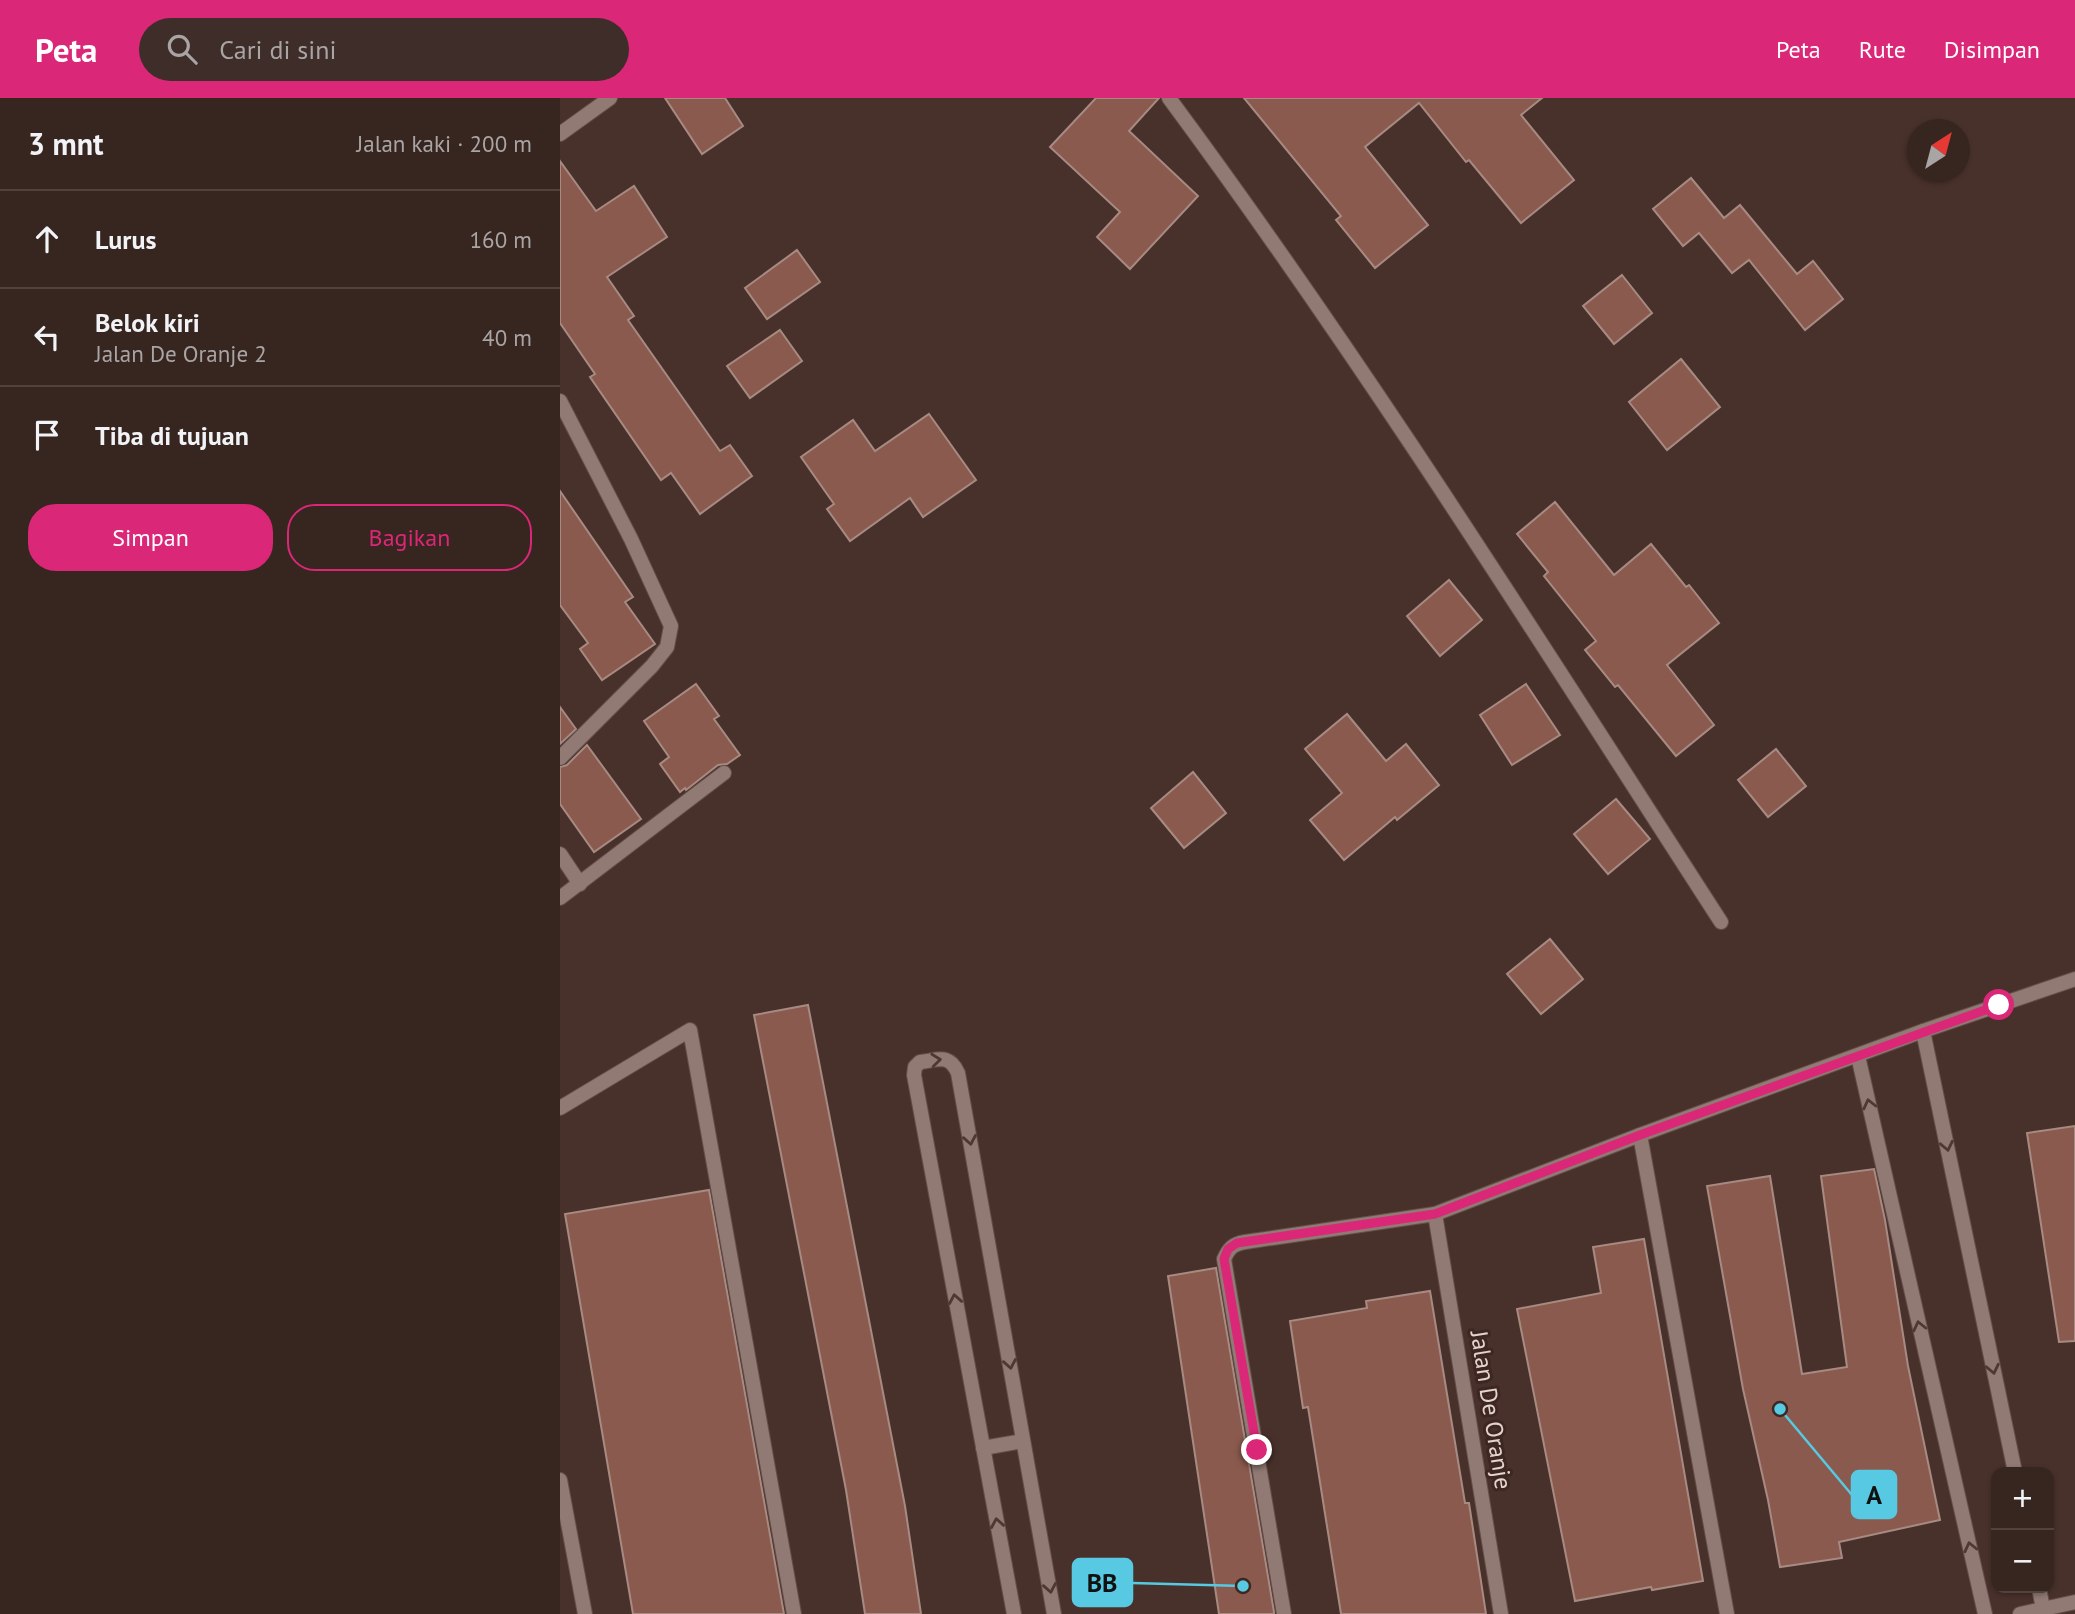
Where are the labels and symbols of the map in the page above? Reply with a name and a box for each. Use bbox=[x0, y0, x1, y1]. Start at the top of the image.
north arrow bbox=[1907, 119, 1970, 182]
route start bbox=[1983, 989, 2014, 1020]
one-way arrow bbox=[930, 1053, 941, 1068]
one-way arrow bbox=[1863, 1098, 1877, 1110]
one-way arrow bbox=[962, 1134, 977, 1146]
one-way arrow bbox=[1938, 1140, 1953, 1152]
one-way arrow bbox=[949, 1293, 964, 1305]
one-way arrow bbox=[1913, 1320, 1928, 1332]
street label: Jalan De Oranje bbox=[1464, 1328, 1519, 1491]
one-way arrow bbox=[1002, 1358, 1017, 1370]
one-way arrow bbox=[1985, 1363, 2000, 1375]
route end bbox=[1241, 1434, 1272, 1465]
callout: A bbox=[1852, 1471, 1896, 1518]
text: A bbox=[1866, 1478, 1882, 1511]
one-way arrow bbox=[990, 1517, 1005, 1529]
one-way arrow bbox=[1963, 1542, 1978, 1554]
callout: BB bbox=[1073, 1559, 1132, 1606]
text: BB bbox=[1087, 1566, 1117, 1599]
one-way arrow bbox=[1041, 1582, 1056, 1594]

